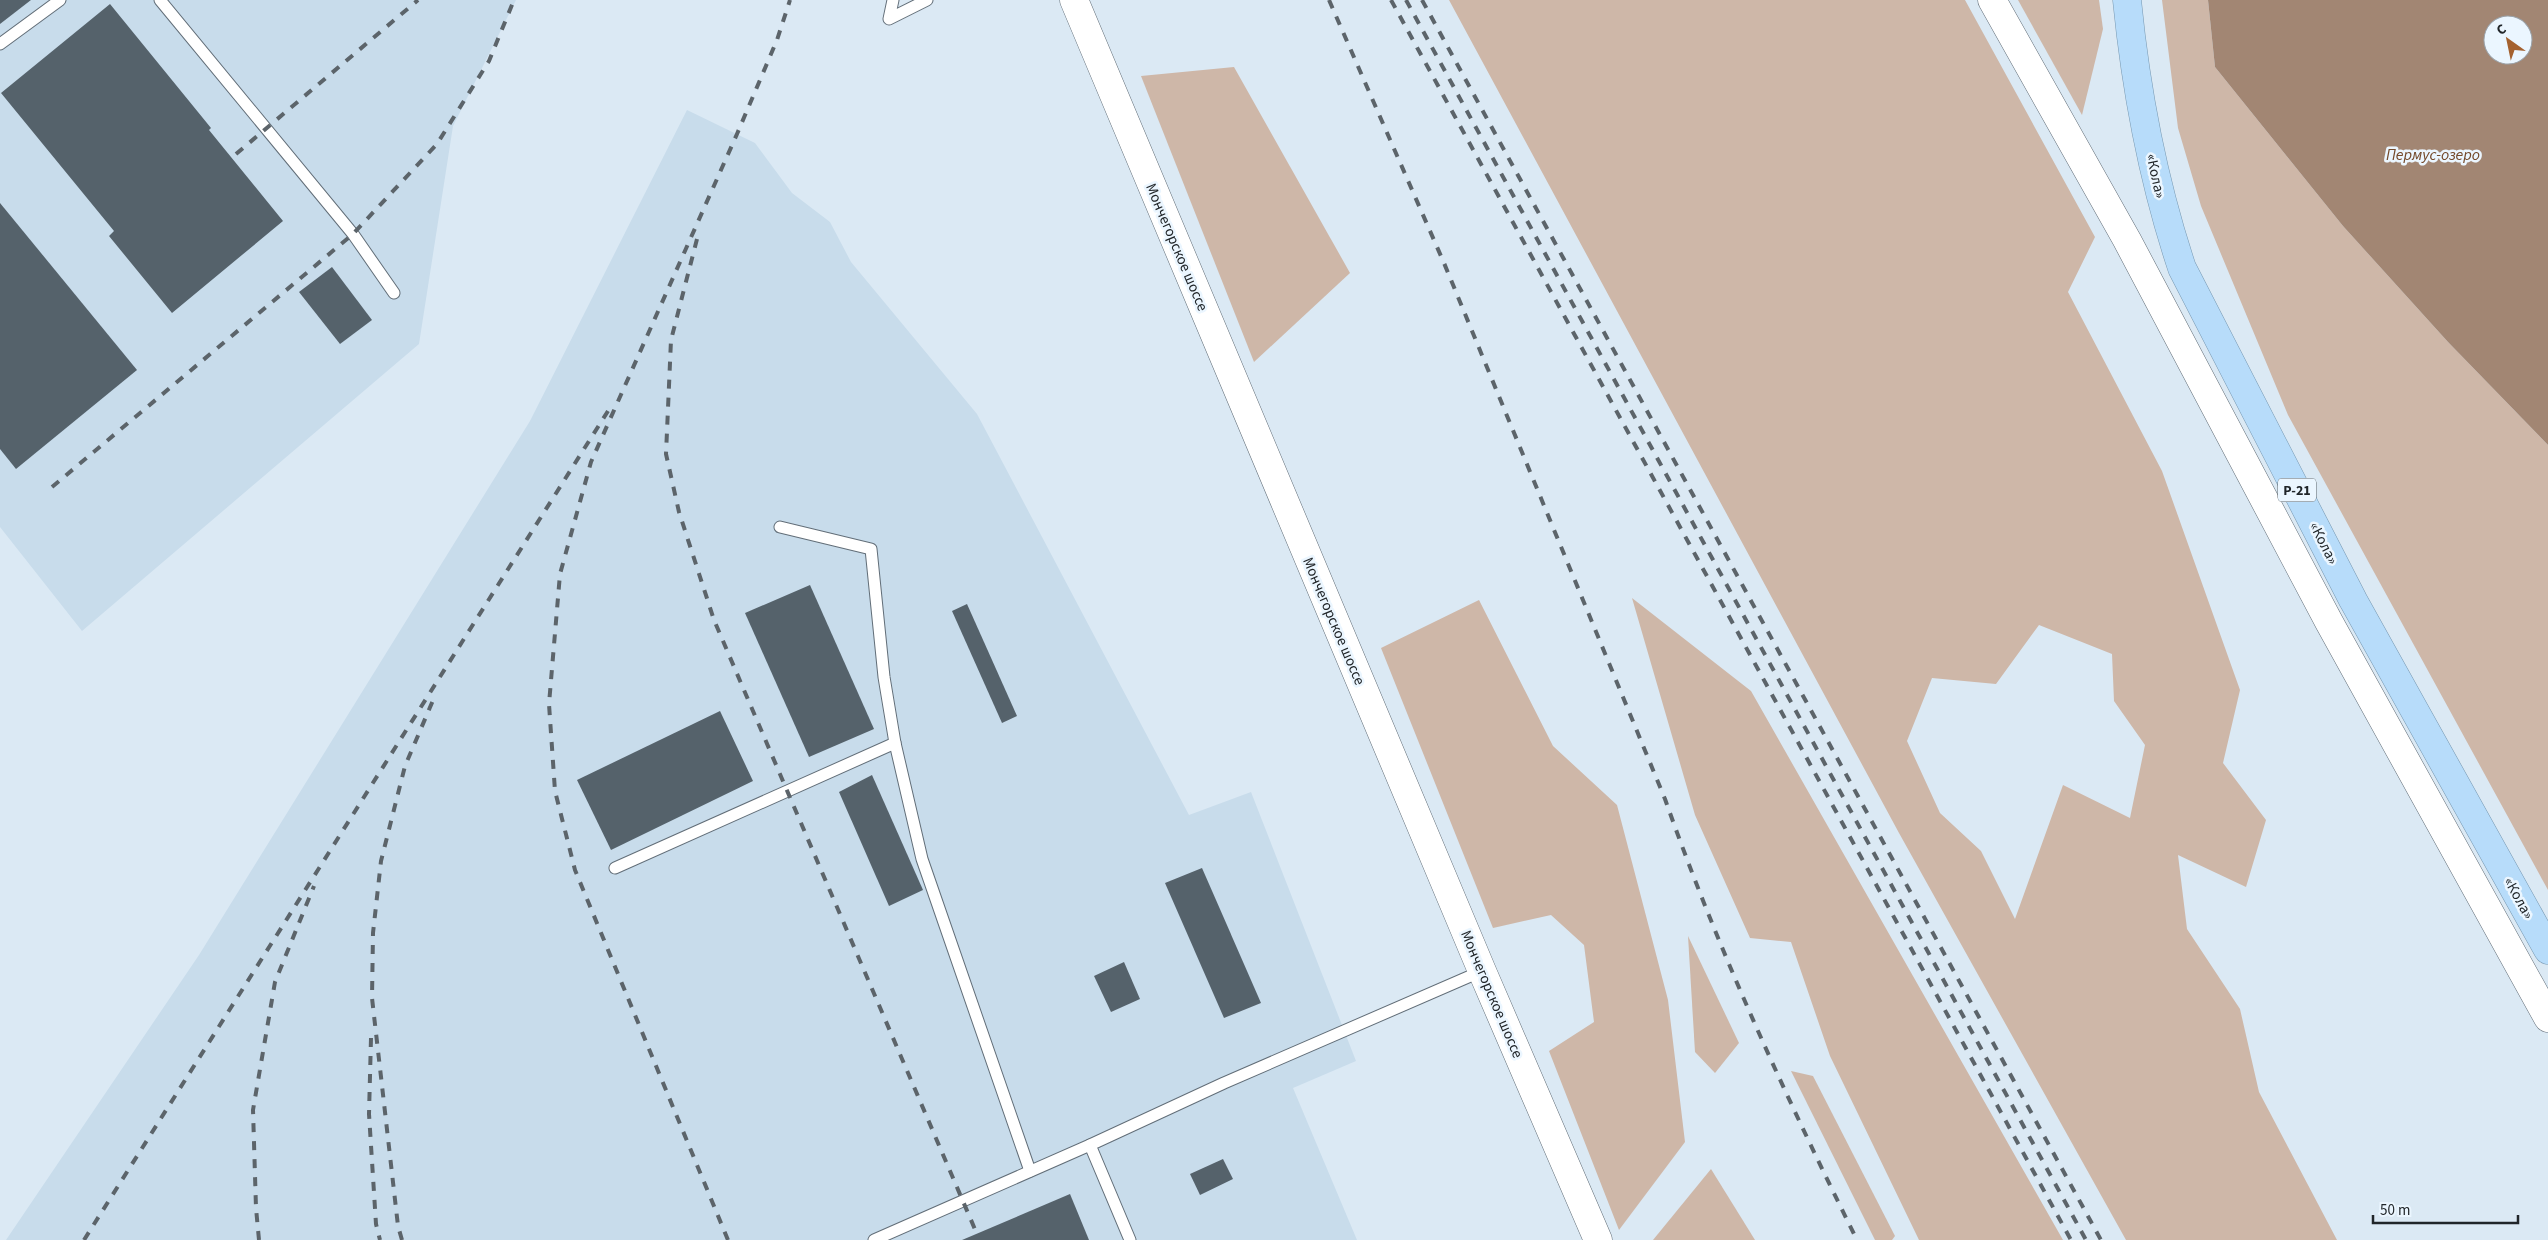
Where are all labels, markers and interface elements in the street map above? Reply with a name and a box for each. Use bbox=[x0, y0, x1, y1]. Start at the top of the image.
north arrow bbox=[2483, 15, 2533, 65]
text: С bbox=[2493, 19, 2510, 41]
water label: Пермус-озеро bbox=[2386, 144, 2480, 166]
street label: «Кола» bbox=[2141, 152, 2170, 200]
street label: Мончегорское шоссе bbox=[1140, 180, 1213, 314]
road number: Р-21 bbox=[2278, 478, 2316, 502]
street label: «Кола» bbox=[2304, 518, 2343, 568]
street label: Мончегорское шоссе bbox=[1297, 554, 1370, 688]
street label: «Кола» bbox=[2498, 873, 2539, 923]
street label: Мончегорское шоссе bbox=[1455, 927, 1528, 1061]
scale bar bbox=[2373, 1192, 2518, 1224]
text: 50 m bbox=[2380, 1200, 2410, 1221]

